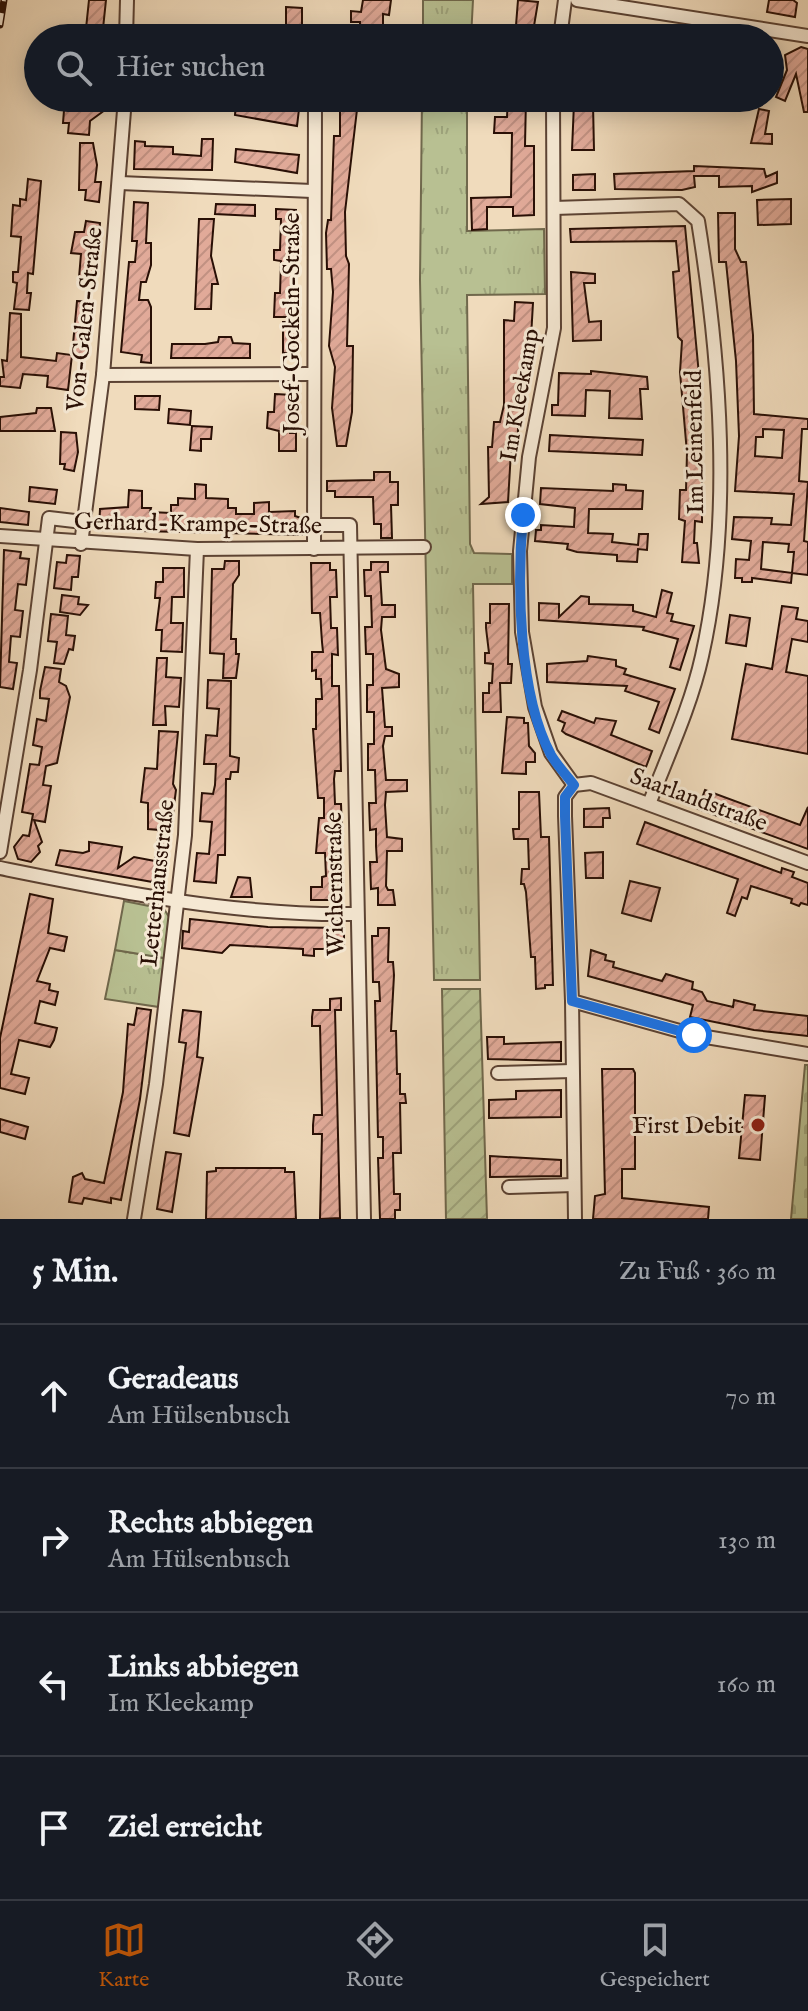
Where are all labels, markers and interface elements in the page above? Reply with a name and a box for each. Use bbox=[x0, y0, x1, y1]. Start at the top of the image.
search box bbox=[24, 24, 784, 112]
icon: search bbox=[52, 46, 96, 90]
text: Hier suchen bbox=[116, 49, 266, 87]
street label: Josef-Gockeln-Straße bbox=[277, 212, 308, 437]
street label: Von-Galen-Straße bbox=[60, 225, 111, 414]
street label: Im Kleekamp bbox=[494, 326, 547, 464]
street label: Im Leinenfeld bbox=[679, 369, 712, 514]
route end bbox=[505, 497, 541, 533]
street label: Gerhard-Krampe-Straße bbox=[74, 507, 322, 542]
street label: Saarlandstraße bbox=[626, 761, 771, 840]
street label: Letterhausstraße bbox=[134, 798, 183, 968]
street label: Wichernstraße bbox=[319, 812, 352, 956]
route start bbox=[676, 1017, 712, 1053]
place label: First Debit bbox=[632, 1111, 742, 1142]
marker: First Debit bbox=[749, 1116, 767, 1134]
text: 5 Min. bbox=[32, 1250, 118, 1293]
text: Zu Fuß · 360 m bbox=[619, 1255, 776, 1288]
text: Geradeaus bbox=[108, 1361, 238, 1399]
icon: ahead bbox=[32, 1374, 76, 1418]
text: 70 m bbox=[725, 1380, 776, 1413]
text: Am Hülsenbusch bbox=[108, 1399, 290, 1432]
text: Rechts abbiegen bbox=[108, 1505, 313, 1543]
icon: right bbox=[32, 1518, 76, 1562]
text: 130 m bbox=[718, 1524, 776, 1557]
text: Am Hülsenbusch bbox=[108, 1543, 290, 1576]
text: Links abbiegen bbox=[108, 1649, 299, 1687]
icon: left bbox=[32, 1662, 76, 1706]
text: 160 m bbox=[717, 1668, 776, 1701]
text: Im Kleekamp bbox=[108, 1687, 254, 1720]
icon: arrive bbox=[32, 1806, 76, 1850]
text: Ziel erreicht bbox=[108, 1809, 262, 1847]
tab: Karte bbox=[98, 1918, 149, 1994]
tab: Route bbox=[346, 1918, 403, 1994]
tab: Gespeichert bbox=[600, 1918, 710, 1994]

